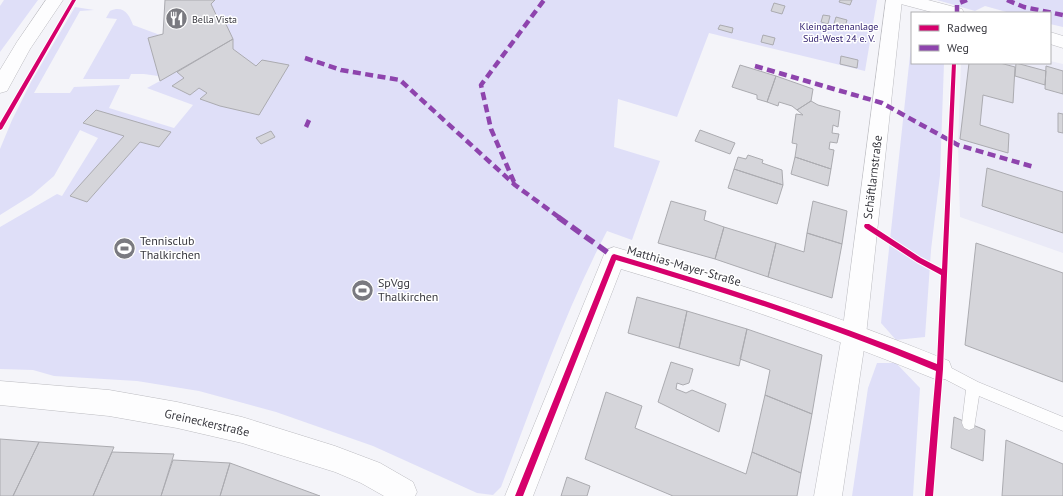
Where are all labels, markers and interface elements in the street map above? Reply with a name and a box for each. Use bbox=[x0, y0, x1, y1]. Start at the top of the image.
restaurant icon: Bella Vista bbox=[164, 6, 190, 32]
legend bbox=[911, 12, 1051, 64]
place label: Bella Vista bbox=[192, 13, 237, 26]
park label: Kleingartenanlage Süd-West 24 e. V. bbox=[800, 20, 878, 45]
text: Radweg bbox=[947, 20, 988, 35]
text: Weg bbox=[947, 40, 969, 55]
street label: Schäftlarnstraße bbox=[860, 134, 885, 220]
place label: Tennisclub Thalkirchen bbox=[140, 233, 200, 262]
sports icon: Tennisclub Thalkirchen bbox=[111, 235, 137, 261]
street label: Matthias-Mayer-Straße bbox=[625, 242, 743, 289]
place label: SpVgg Thalkirchen bbox=[378, 275, 438, 304]
sports icon: SpVgg Thalkirchen bbox=[350, 277, 376, 303]
street label: Greineckerstraße bbox=[163, 405, 251, 440]

